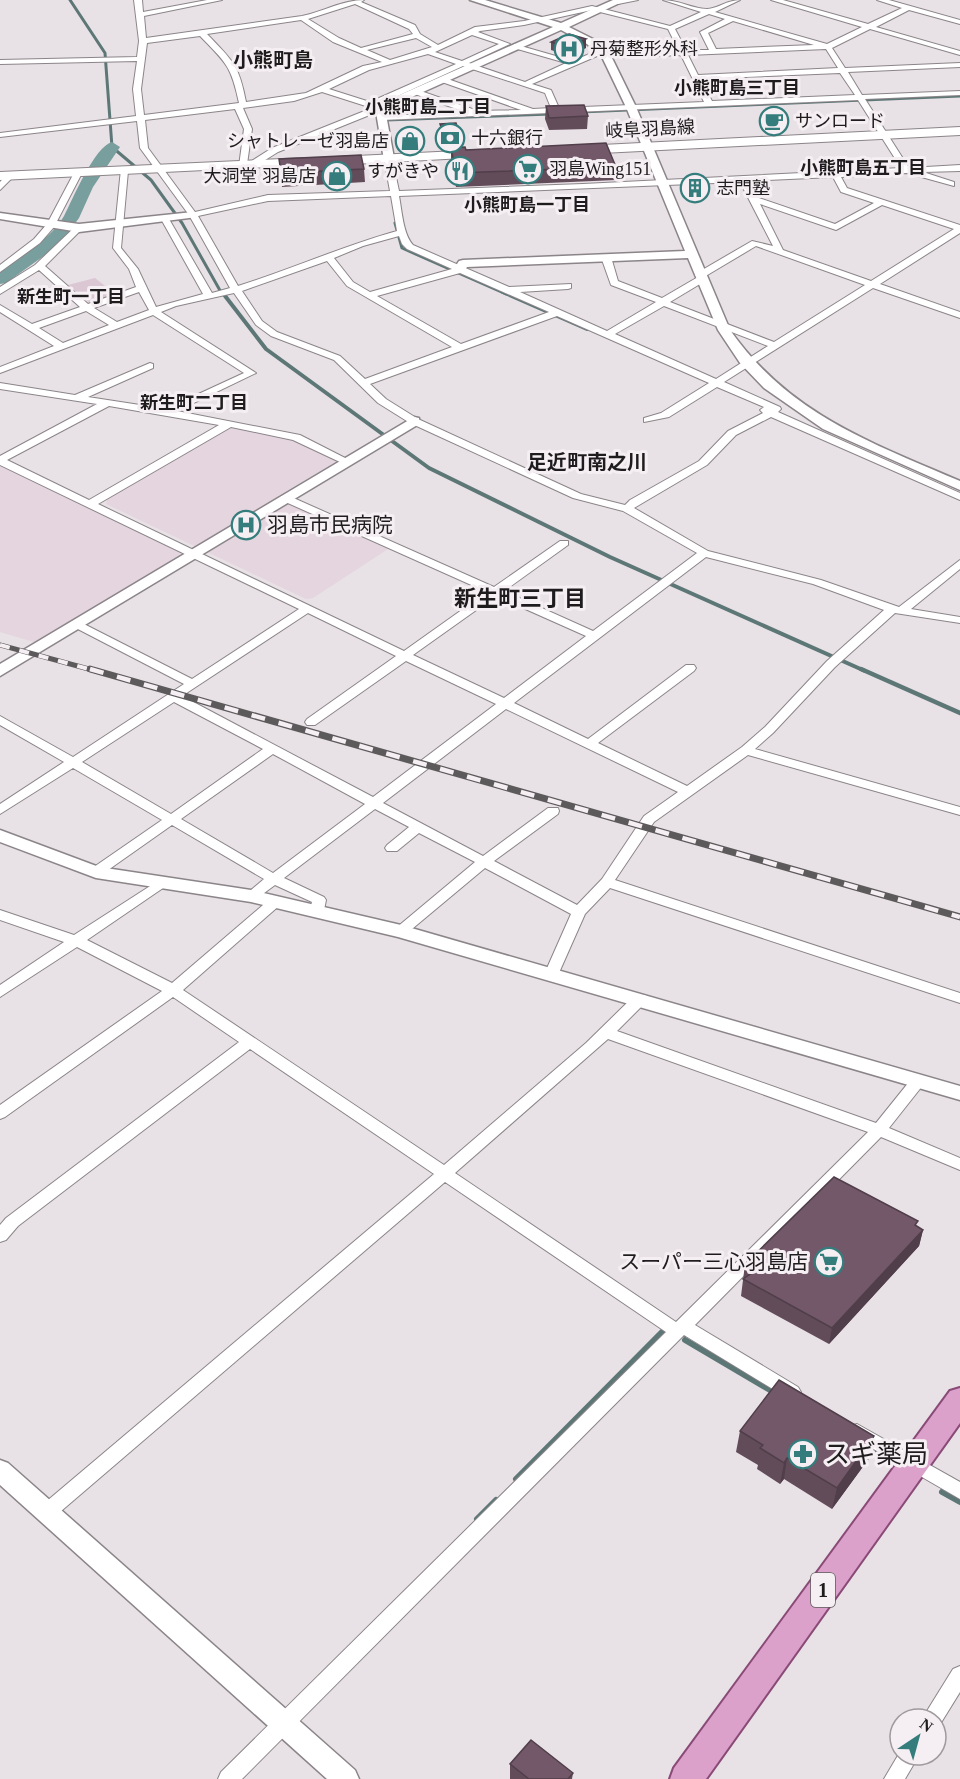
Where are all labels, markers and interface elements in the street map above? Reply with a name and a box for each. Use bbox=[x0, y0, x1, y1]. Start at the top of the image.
hospital icon: 丹菊整形外科 bbox=[553, 33, 585, 65]
place label: 丹菊整形外科 bbox=[590, 39, 698, 59]
district label: 小熊町島 bbox=[233, 49, 313, 71]
district label: 小熊町島三丁目 bbox=[674, 78, 800, 98]
district label: 小熊町島二丁目 bbox=[365, 97, 491, 117]
cafe icon: サンロード bbox=[758, 105, 790, 137]
place label: サンロード bbox=[795, 111, 885, 131]
street label: 岐阜羽島線 bbox=[605, 117, 695, 141]
bank icon: 十六銀行 bbox=[434, 122, 466, 154]
shop icon: シャトレーゼ羽島店 bbox=[394, 125, 426, 157]
place label: 十六銀行 bbox=[471, 128, 543, 148]
place label: シャトレーゼ羽島店 bbox=[227, 131, 389, 151]
supermarket icon: 羽島Wing151 bbox=[512, 153, 544, 185]
restaurant icon: すがきや bbox=[444, 155, 476, 187]
district label: 小熊町島五丁目 bbox=[800, 158, 926, 178]
place label: 羽島Wing151 bbox=[549, 159, 651, 179]
shop icon: 大洞堂 羽島店 bbox=[321, 160, 353, 192]
place label: すがきや bbox=[367, 161, 439, 181]
place label: 大洞堂 羽島店 bbox=[204, 166, 316, 186]
building icon: 志門塾 bbox=[679, 172, 711, 204]
place label: 志門塾 bbox=[716, 178, 770, 198]
district label: 小熊町島一丁目 bbox=[464, 195, 590, 215]
district label: 新生町一丁目 bbox=[17, 287, 125, 307]
district label: 新生町二丁目 bbox=[140, 393, 248, 413]
district label: 足近町南之川 bbox=[527, 451, 647, 473]
hospital icon: 羽島市民病院 bbox=[230, 509, 262, 541]
place label: 羽島市民病院 bbox=[267, 513, 393, 537]
district label: 新生町三丁目 bbox=[454, 586, 586, 611]
supermarket icon: スーパー三心羽島店 bbox=[813, 1246, 845, 1278]
place label: スーパー三心羽島店 bbox=[619, 1250, 808, 1274]
pharmacy icon: スギ薬局 bbox=[787, 1438, 819, 1470]
place label: スギ薬局 bbox=[824, 1440, 928, 1469]
road number: 1 bbox=[811, 1573, 835, 1607]
north arrow bbox=[888, 1707, 948, 1767]
text: N bbox=[917, 1715, 937, 1736]

